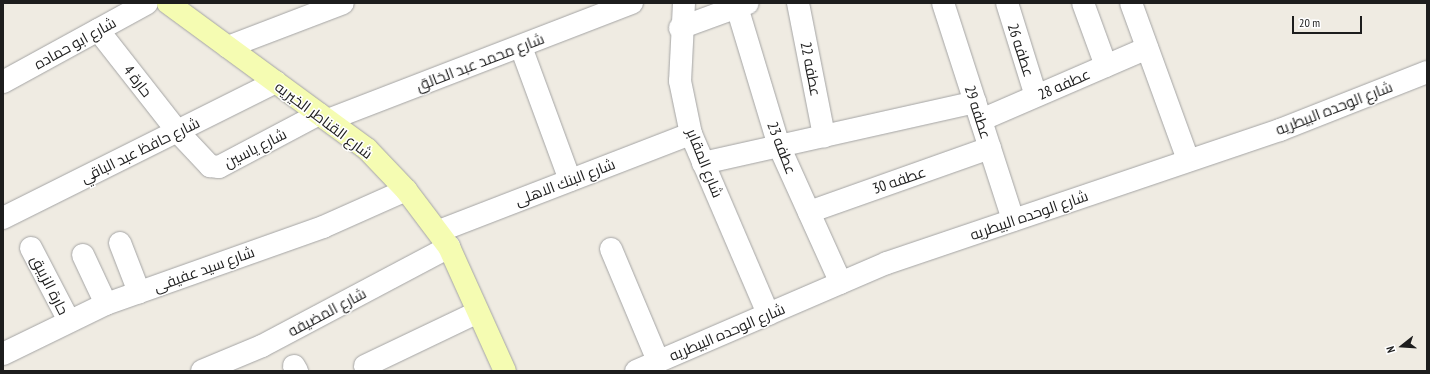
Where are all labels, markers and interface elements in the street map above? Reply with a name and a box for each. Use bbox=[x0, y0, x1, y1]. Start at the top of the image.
scale bar bbox=[1294, 8, 1364, 34]
street label: شارع ابو حماده bbox=[31, 13, 119, 73]
text: 20 m bbox=[1299, 15, 1320, 30]
street label: عطفه 26 bbox=[1004, 21, 1038, 79]
street label: شارع محمد عبد الخالق bbox=[413, 29, 547, 95]
street label: عطفه 22 bbox=[797, 40, 825, 98]
street label: حارة 4 bbox=[120, 62, 156, 100]
street label: عطفه 28 bbox=[1035, 65, 1093, 103]
street label: شارع القناطر الخيريه bbox=[272, 77, 376, 163]
street label: شارع الوحده البيطريه bbox=[1273, 77, 1395, 139]
street label: عطفه 29 bbox=[961, 83, 995, 141]
street label: شارع حافظ عبد الباقي bbox=[78, 113, 202, 187]
street label: عطفه 23 bbox=[764, 119, 800, 177]
street label: شارع ياسين bbox=[221, 125, 289, 171]
street label: شارع المقابر bbox=[683, 126, 727, 200]
street label: شارع البنك الاهلى bbox=[512, 155, 618, 209]
street label: عطفه 30 bbox=[870, 163, 928, 197]
street label: شارع الوحده البيطريه bbox=[967, 186, 1091, 244]
street label: شارع سيد عفيفى bbox=[151, 242, 257, 296]
street label: حارة الزيبق bbox=[27, 252, 73, 318]
street label: شارع المضيفه bbox=[285, 284, 369, 340]
street label: شارع الوحده البيطريه bbox=[666, 300, 788, 364]
north arrow bbox=[1382, 326, 1422, 366]
text: N bbox=[1383, 345, 1398, 354]

